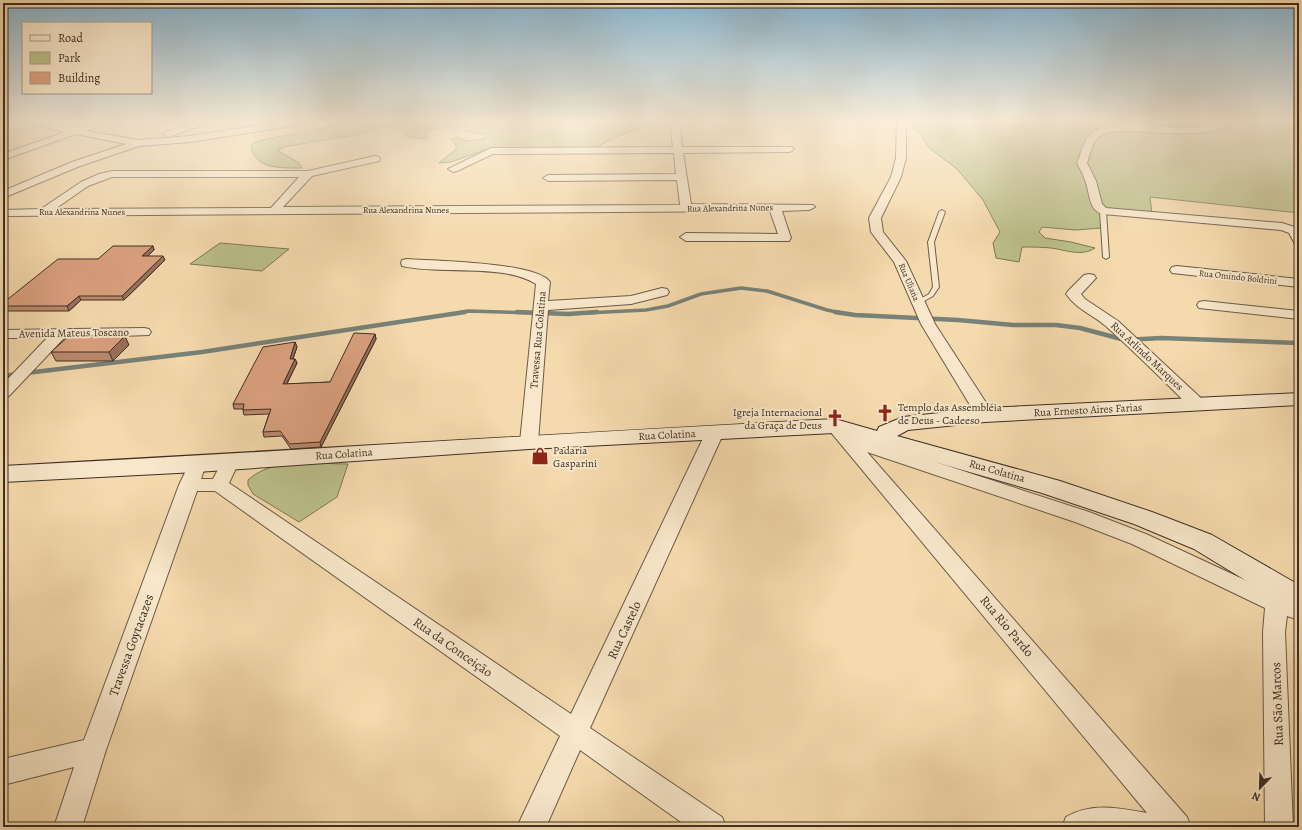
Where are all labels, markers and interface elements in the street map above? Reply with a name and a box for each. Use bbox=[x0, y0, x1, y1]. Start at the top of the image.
legend bbox=[22, 22, 152, 94]
text: Road bbox=[58, 30, 84, 46]
text: Park bbox=[58, 50, 81, 66]
text: Building bbox=[58, 70, 100, 86]
street label: Rua Alexandrina Nunes bbox=[687, 201, 774, 215]
street label: Rua Alexandrina Nunes bbox=[363, 204, 449, 216]
street label: Rua Alexandrina Nunes bbox=[39, 206, 125, 218]
street label: Rua Uliana bbox=[896, 261, 923, 304]
street label: Rua Omindo Boldrini bbox=[1198, 267, 1278, 287]
street label: Travessa Rua Colatina bbox=[526, 290, 550, 389]
street label: Rua Arlindo Marques bbox=[1107, 318, 1187, 394]
street label: Avenida Mateus Toscano bbox=[18, 325, 130, 341]
place label: Templo das Assembléia de Deus - Cadeeso bbox=[898, 400, 1003, 428]
street label: Rua Ernesto Aires Farias bbox=[1033, 400, 1143, 420]
church icon: Templo das Assembléia de Deus - Cadeeso bbox=[875, 403, 895, 423]
place label: Igreja Internacional da Graça de Deus bbox=[733, 405, 822, 433]
church icon: Igreja Internacional da Graça de Deus bbox=[825, 408, 845, 428]
street label: Rua Colatina bbox=[638, 426, 697, 444]
place label: Padaria Gasparini bbox=[553, 443, 597, 471]
street label: Rua Colatina bbox=[315, 444, 374, 463]
shop icon: Padaria Gasparini bbox=[530, 446, 550, 466]
street label: Rua Colatina bbox=[967, 456, 1028, 486]
street label: Travessa Goytacazes bbox=[105, 592, 157, 698]
street label: Rua Rio Pardo bbox=[976, 592, 1038, 660]
street label: Rua Castelo bbox=[603, 598, 645, 662]
street label: Rua da Conceição bbox=[410, 613, 496, 681]
street label: Rua São Marcos bbox=[1267, 662, 1287, 746]
north arrow bbox=[1240, 768, 1280, 808]
text: N bbox=[1250, 788, 1263, 805]

